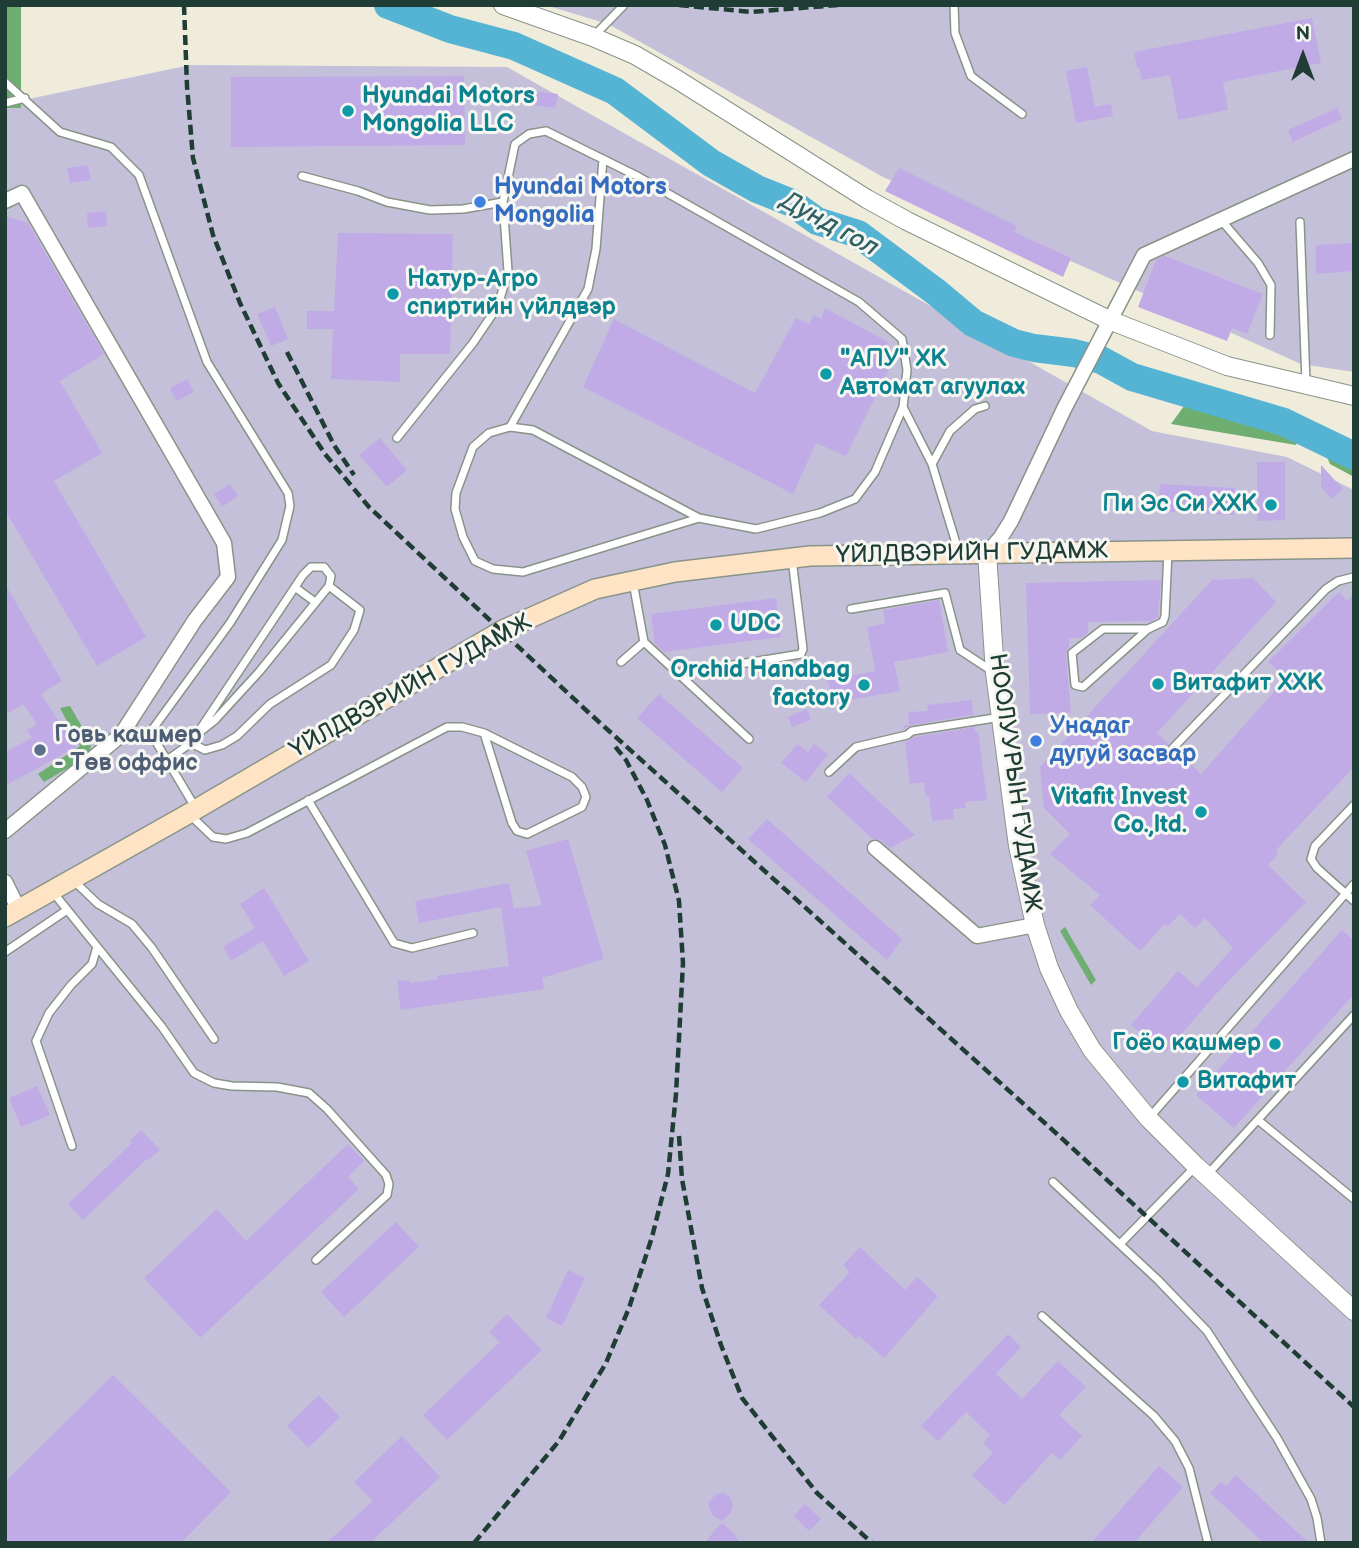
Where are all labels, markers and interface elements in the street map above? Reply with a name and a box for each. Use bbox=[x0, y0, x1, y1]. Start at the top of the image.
north arrow bbox=[1268, 21, 1338, 91]
text: N bbox=[1296, 23, 1310, 46]
place label: Hyundai Motors Mongolia LLC bbox=[362, 83, 535, 139]
marker: Hyundai Motors Mongolia LLC bbox=[340, 103, 356, 119]
place label: Hyundai Motors Mongolia bbox=[494, 174, 667, 230]
water label: Дунд гол bbox=[775, 186, 883, 264]
marker: Hyundai Motors Mongolia bbox=[472, 194, 488, 210]
place label: Натур-Агро спиртийн үйлдвэр bbox=[407, 266, 616, 322]
marker: Натур-Агро спиртийн үйлдвэр bbox=[385, 286, 401, 302]
place label: "АПУ" ХК Автомат агуулах bbox=[840, 346, 1025, 402]
marker: "АПУ" ХК Автомат агуулах bbox=[818, 366, 834, 382]
place label: Пи Эс Си ХХК bbox=[1102, 491, 1257, 519]
marker: Пи Эс Си ХХК bbox=[1263, 497, 1279, 513]
street label: YЙЛДВЭРИЙН ГУДАМЖ bbox=[836, 537, 1108, 571]
street label: YЙЛДВЭРИЙН ГУДАМЖ bbox=[285, 608, 537, 766]
place label: UDC bbox=[730, 611, 781, 639]
marker: UDC bbox=[708, 617, 724, 633]
street label: НООЛУУРЫН ГУДАМЖ bbox=[982, 652, 1046, 914]
place label: Orchid Handbag factory bbox=[670, 657, 850, 713]
place label: Витафит ХХК bbox=[1172, 670, 1323, 698]
marker: Витафит ХХК bbox=[1150, 676, 1166, 692]
marker: Orchid Handbag factory bbox=[856, 677, 872, 693]
place label: Унадаг дугуй засвар bbox=[1050, 713, 1196, 769]
place label: Говь кашмер - Төв оффис bbox=[54, 722, 202, 778]
marker: Унадаг дугуй засвар bbox=[1028, 733, 1044, 749]
marker: Говь кашмер - Төв оффис bbox=[32, 742, 48, 758]
place label: Vitafit Invest Co.,ltd. bbox=[1051, 784, 1187, 840]
marker: Vitafit Invest Co.,ltd. bbox=[1193, 804, 1209, 820]
place label: Гоёо кашмер bbox=[1112, 1030, 1261, 1058]
marker: Гоёо кашмер bbox=[1267, 1036, 1283, 1052]
place label: Витафит bbox=[1197, 1068, 1296, 1096]
marker: Витафит bbox=[1175, 1074, 1191, 1090]

